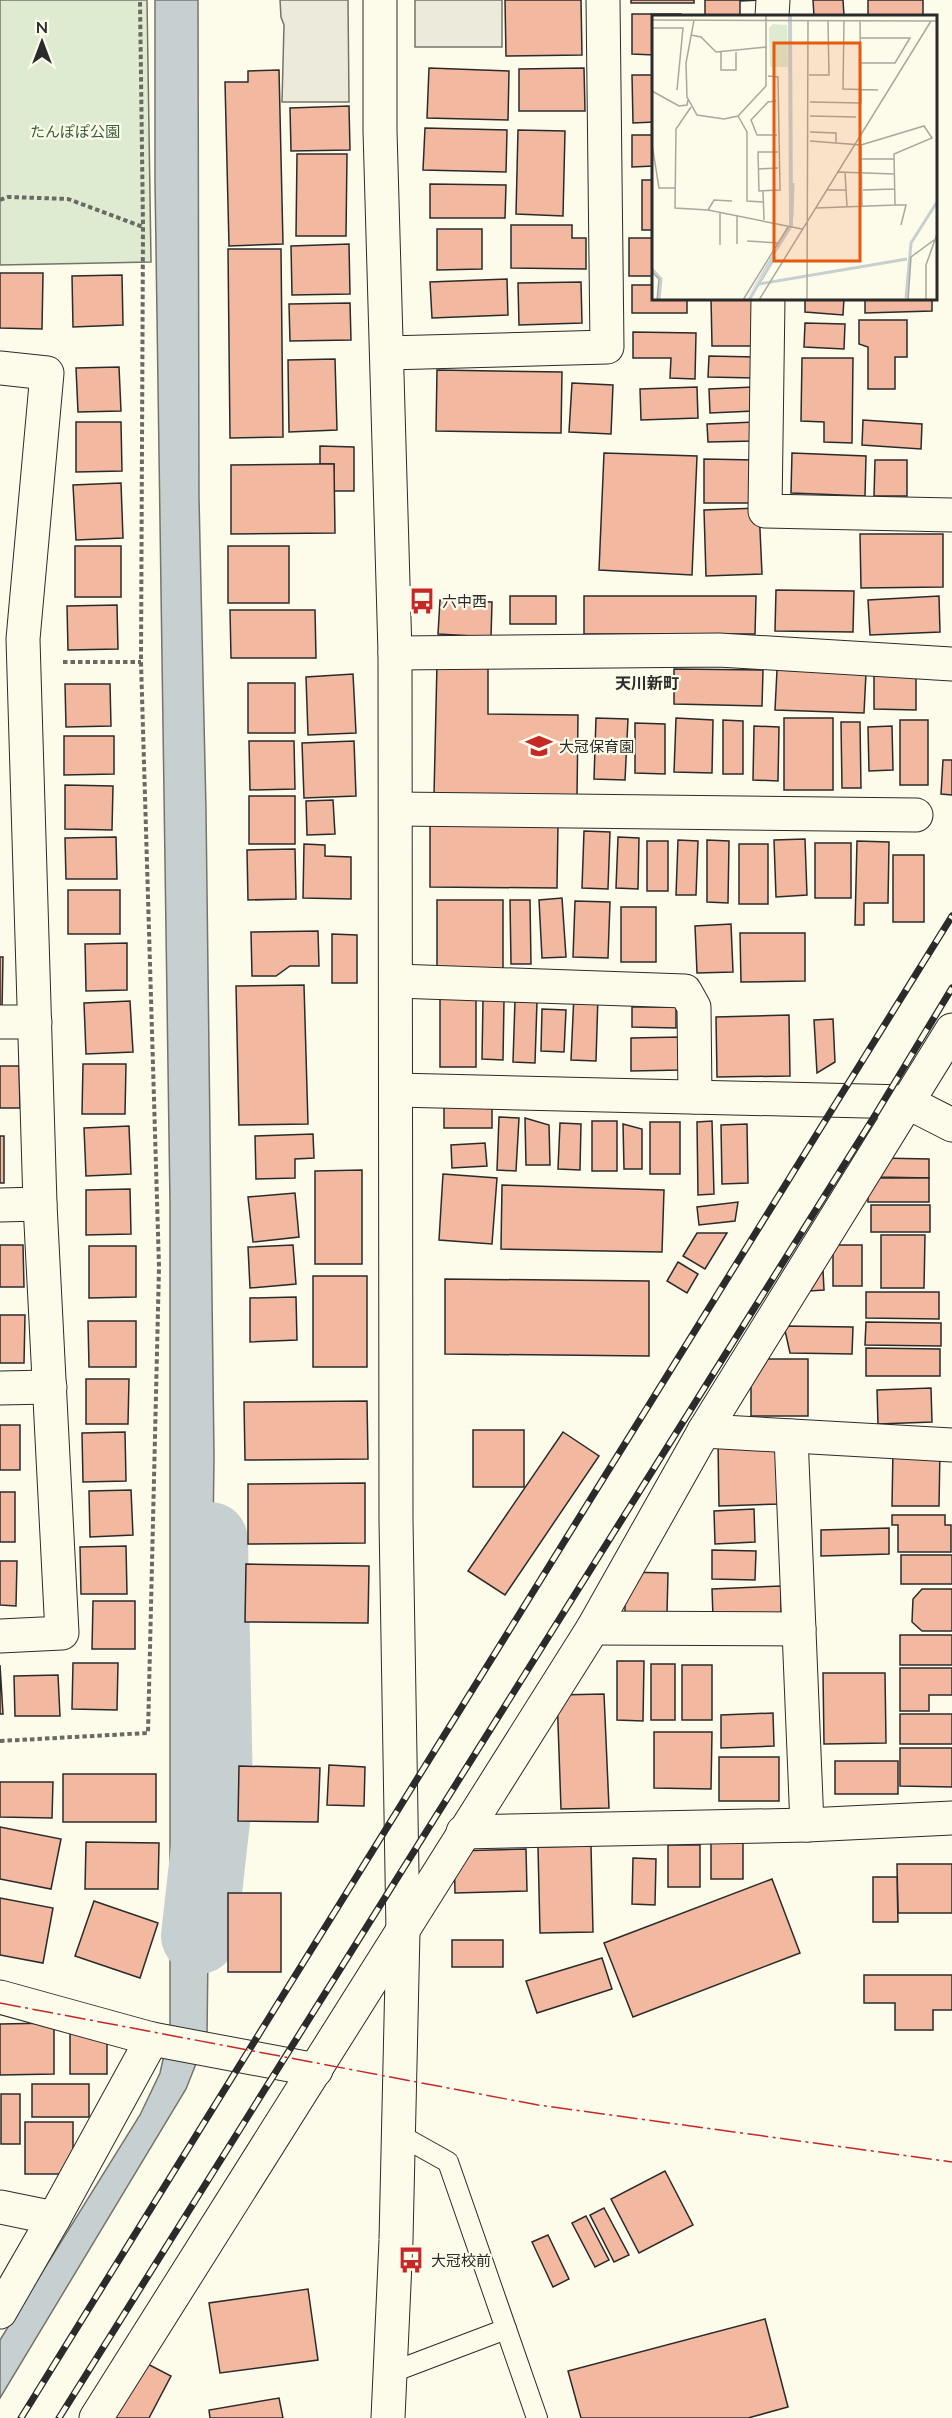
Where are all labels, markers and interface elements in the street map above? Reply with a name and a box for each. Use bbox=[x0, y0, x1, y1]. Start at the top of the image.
north arrow bbox=[12, 12, 72, 72]
inset map bbox=[652, 15, 937, 300]
text: N bbox=[36, 17, 48, 36]
park label: たんぽぽ公園 bbox=[30, 122, 120, 140]
bus stop icon: 六中西 bbox=[407, 586, 437, 616]
place label: 六中西 bbox=[442, 592, 487, 610]
district label: 天川新町 bbox=[615, 673, 679, 692]
school or university icon: 大冠保育園 bbox=[524, 731, 554, 761]
place label: 大冠保育園 bbox=[559, 737, 634, 755]
bus stop icon: 大冠校前 bbox=[396, 2245, 426, 2275]
place label: 大冠校前 bbox=[431, 2251, 491, 2269]

